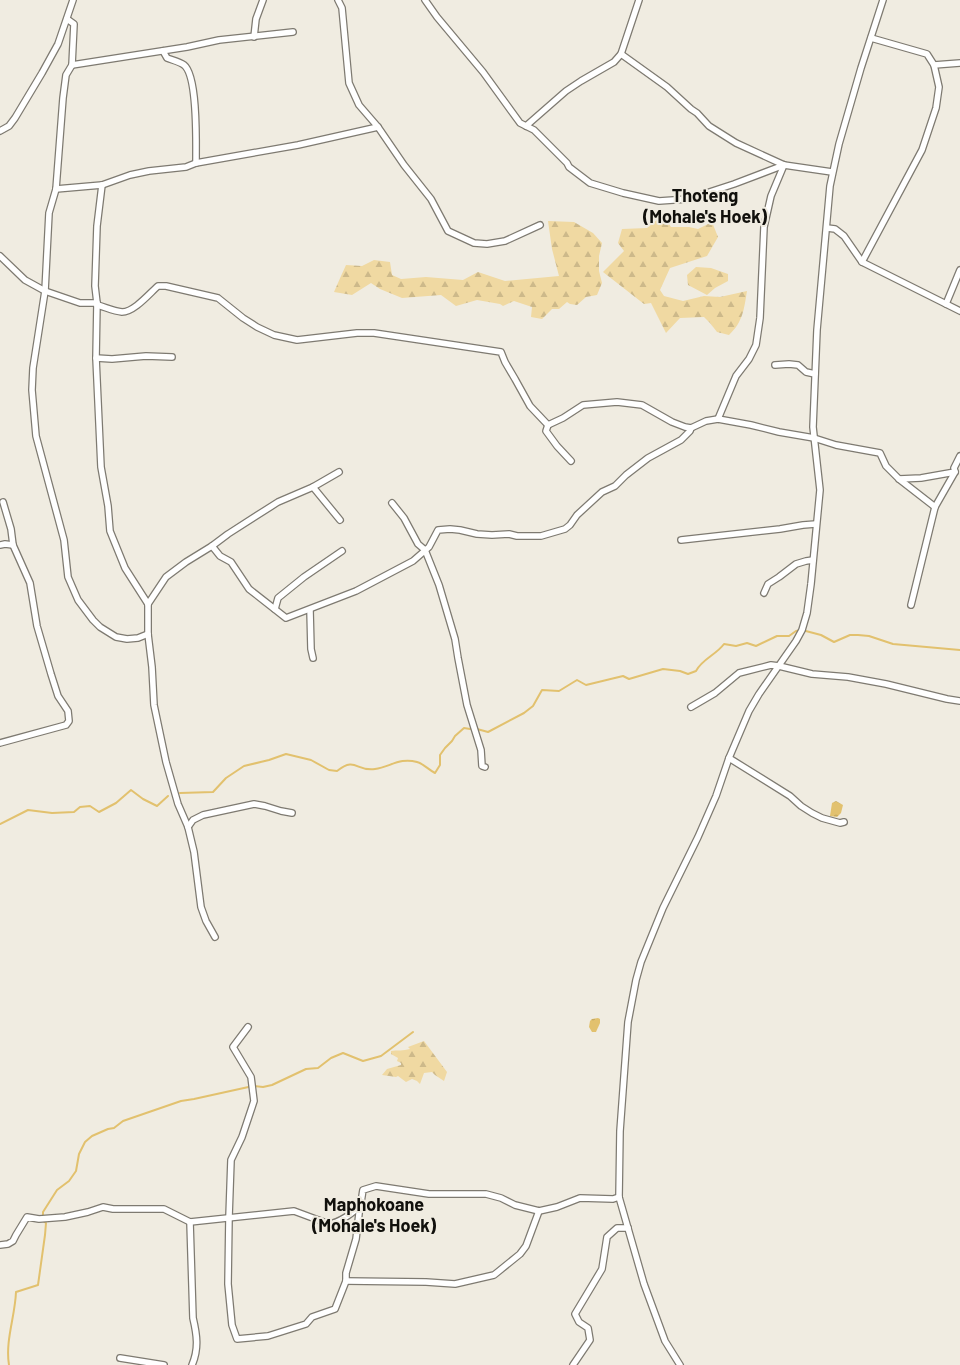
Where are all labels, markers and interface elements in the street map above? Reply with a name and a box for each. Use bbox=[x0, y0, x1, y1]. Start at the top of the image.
district label: Thoteng (Mohale's Hoek) bbox=[642, 184, 768, 227]
district label: Maphokoane (Mohale's Hoek) bbox=[311, 1193, 437, 1236]

